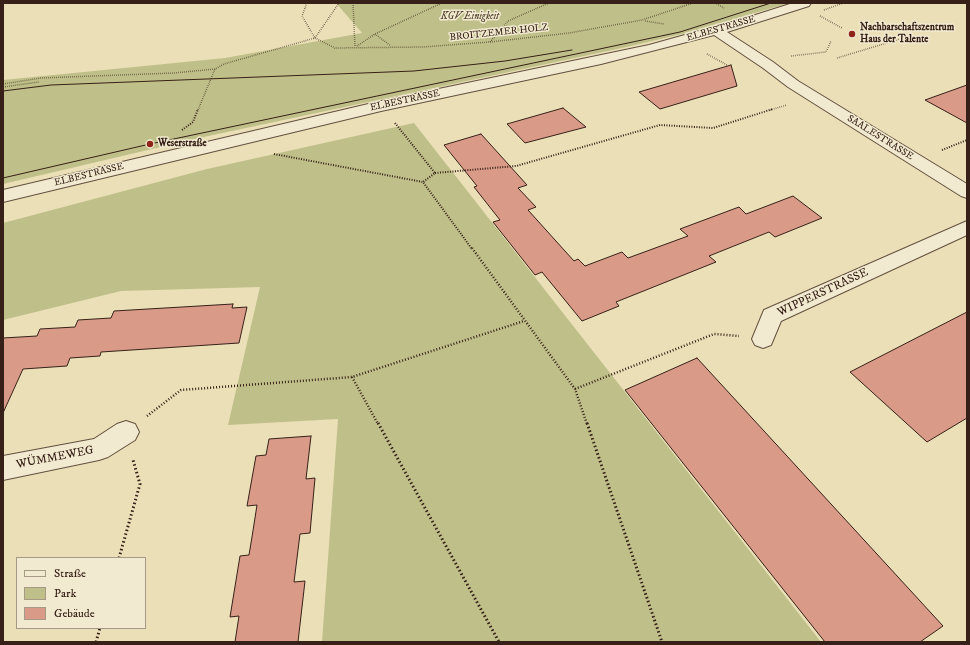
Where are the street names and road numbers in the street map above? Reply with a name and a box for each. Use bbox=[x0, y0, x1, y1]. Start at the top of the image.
street label: ELBESTRASSE bbox=[685, 13, 757, 45]
street label: BROITZEMER HOLZ bbox=[449, 22, 549, 44]
street label: ELBESTRASSE bbox=[369, 88, 441, 114]
street label: SAALESTRASSE bbox=[845, 113, 915, 163]
street label: ELBESTRASSE bbox=[53, 161, 125, 189]
street label: WIPPERSTRASSE bbox=[775, 266, 871, 320]
street label: WÜMMEWEG bbox=[15, 443, 95, 473]

